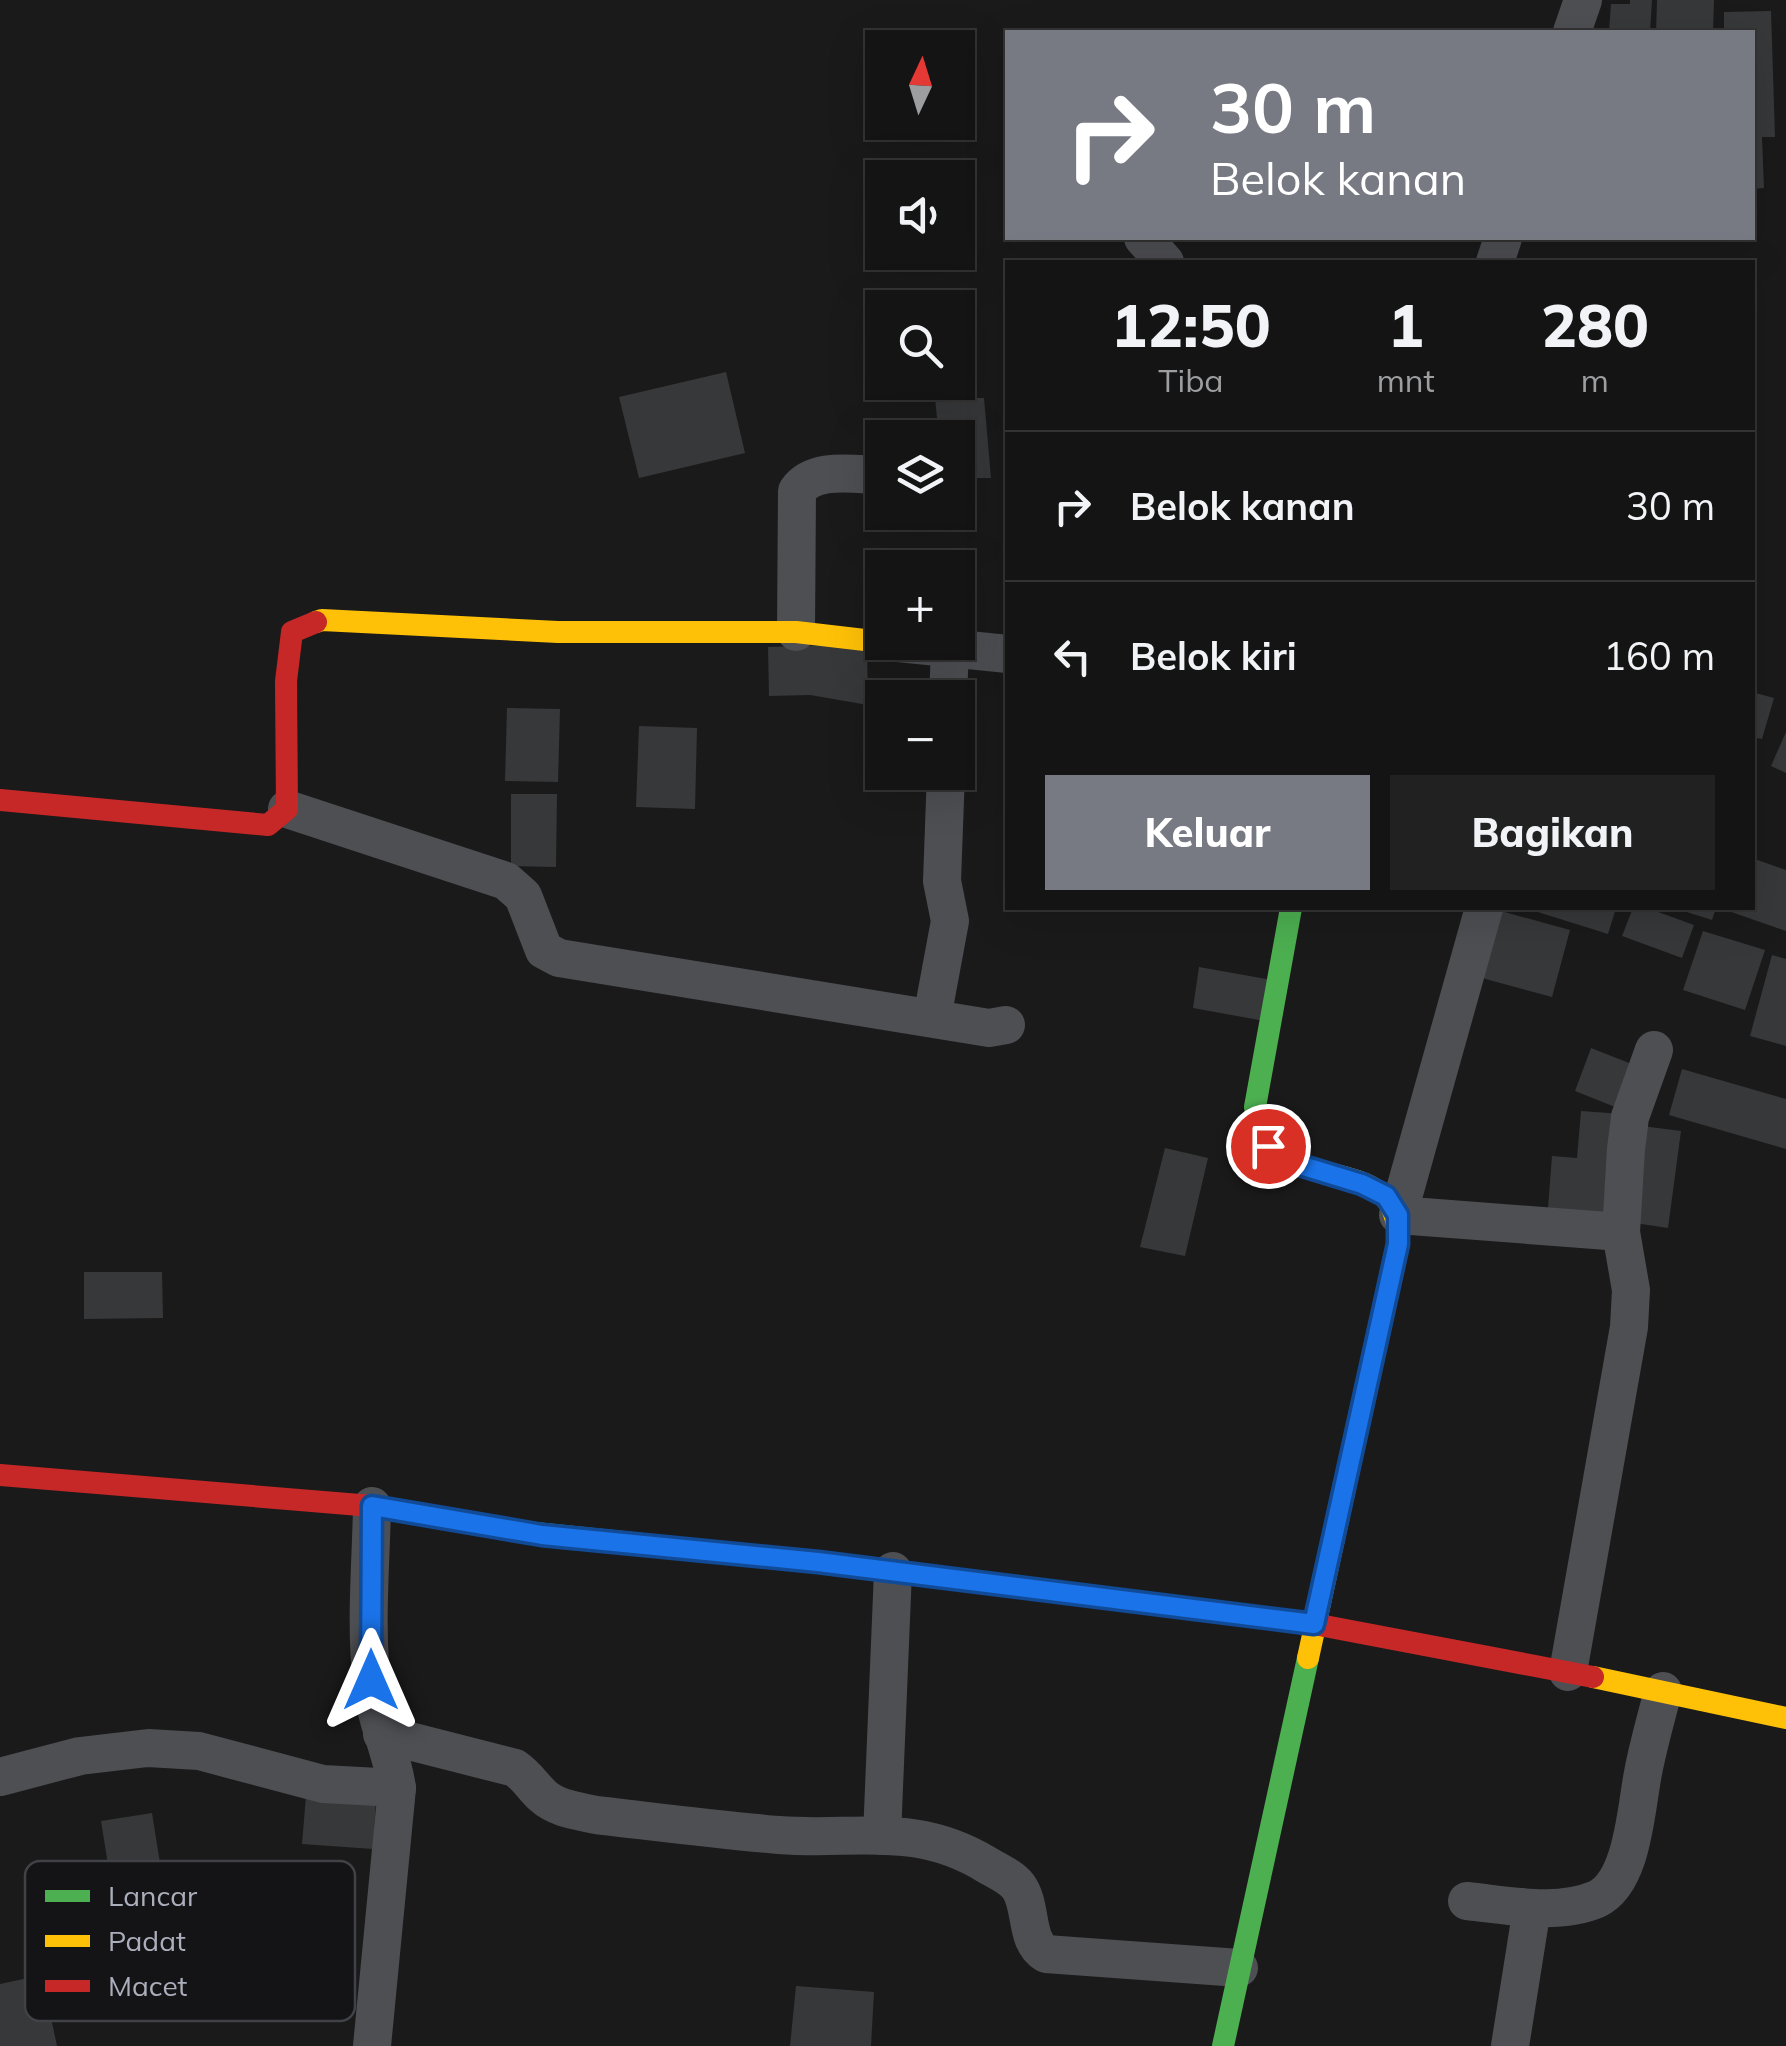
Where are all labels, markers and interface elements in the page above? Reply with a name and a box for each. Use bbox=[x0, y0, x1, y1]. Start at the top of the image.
north arrow bbox=[865, 30, 975, 140]
map controls bbox=[865, 30, 975, 790]
text: 30 m bbox=[1210, 63, 1376, 151]
icon: right bbox=[1045, 70, 1175, 200]
text: Belok kanan bbox=[1210, 150, 1466, 206]
button: sound bbox=[865, 160, 975, 270]
text: 12:50 bbox=[1111, 287, 1271, 362]
text: 1 bbox=[1388, 287, 1424, 362]
text: 280 bbox=[1541, 287, 1649, 362]
button: search bbox=[865, 290, 975, 400]
text: Tiba bbox=[1158, 360, 1224, 400]
text: mnt bbox=[1377, 360, 1435, 400]
text: m bbox=[1581, 360, 1609, 400]
button: layers bbox=[865, 420, 975, 530]
icon: right bbox=[1045, 479, 1100, 534]
text: Belok kanan bbox=[1130, 482, 1355, 530]
text: 30 m bbox=[1626, 482, 1715, 530]
button: + bbox=[865, 550, 975, 660]
icon: left bbox=[1045, 629, 1100, 684]
text: Belok kiri bbox=[1130, 632, 1297, 680]
text: 160 m bbox=[1603, 632, 1715, 680]
button: − bbox=[865, 680, 975, 790]
button: Keluar bbox=[1045, 775, 1370, 890]
button: Bagikan bbox=[1390, 775, 1715, 890]
pin bbox=[1226, 1104, 1311, 1189]
icon: arrive bbox=[1241, 1119, 1296, 1174]
position arrow bbox=[319, 1628, 423, 1732]
legend bbox=[25, 1861, 355, 2021]
text: Lancar bbox=[108, 1878, 198, 1913]
text: Padat bbox=[108, 1923, 186, 1958]
text: Macet bbox=[108, 1968, 188, 2003]

